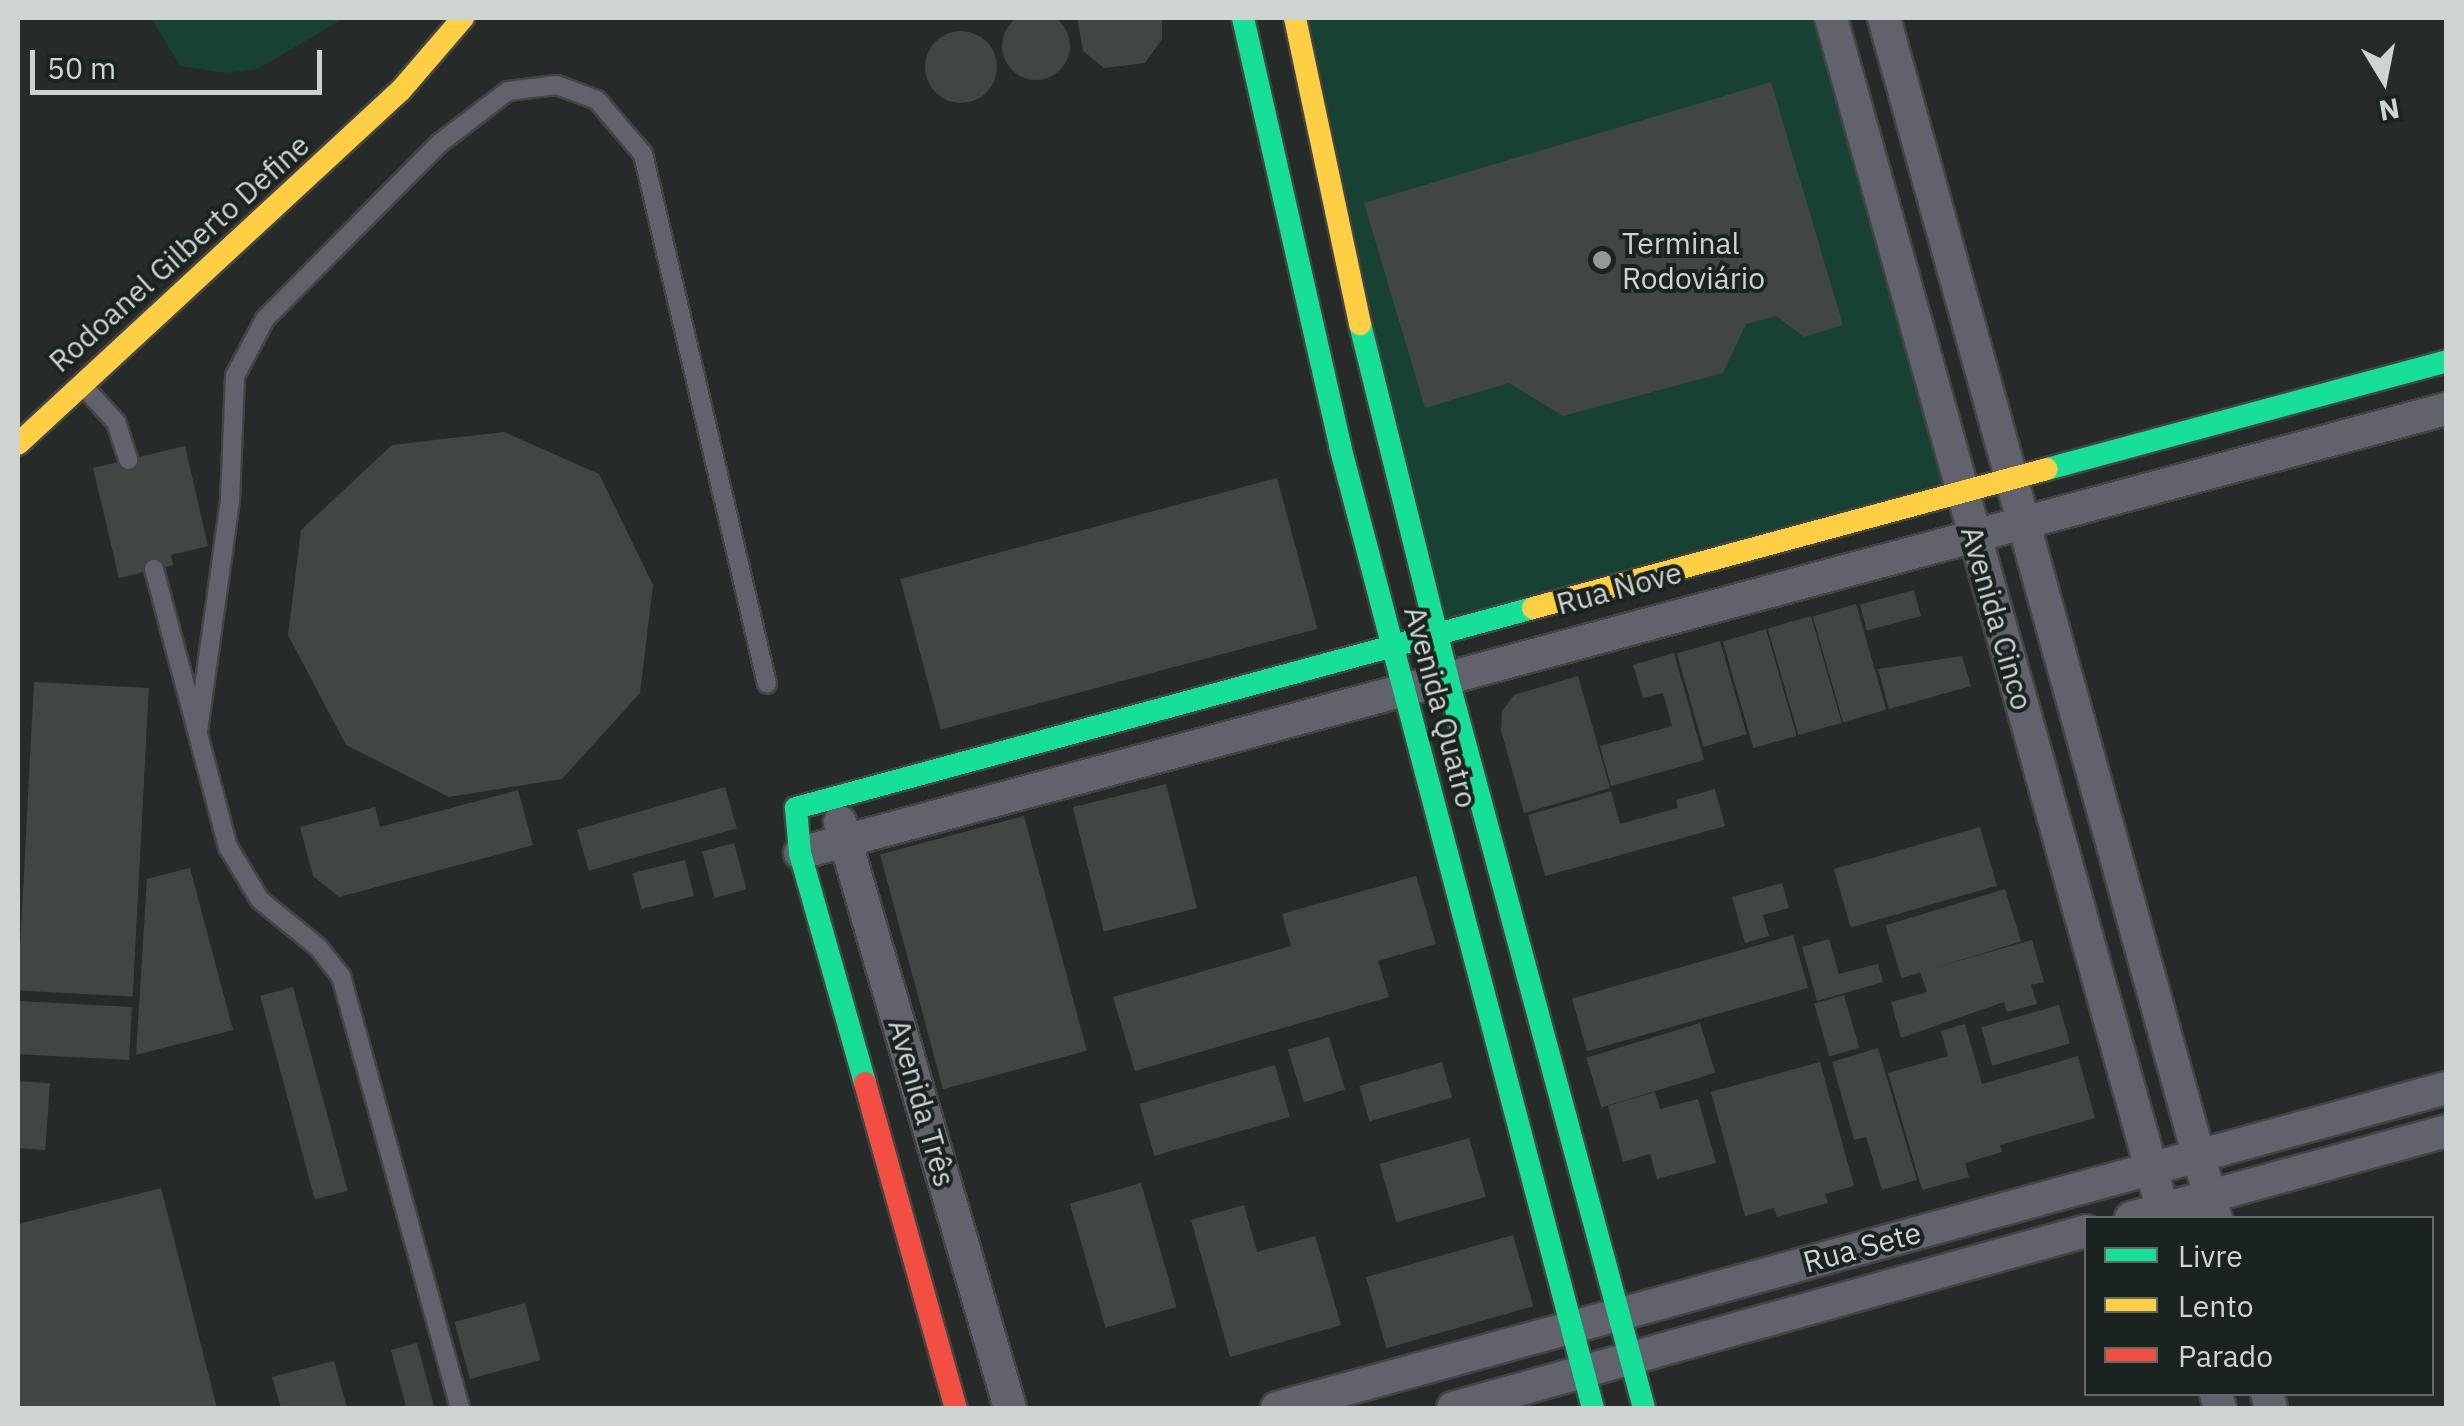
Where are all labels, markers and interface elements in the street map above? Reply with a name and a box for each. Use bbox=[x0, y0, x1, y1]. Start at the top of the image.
scale bar bbox=[35, 30, 328, 92]
north arrow bbox=[2334, 30, 2434, 130]
text: 50 m bbox=[47, 48, 116, 87]
text: N bbox=[2376, 90, 2402, 130]
street label: Rodoanel Gilberto Define bbox=[42, 127, 316, 379]
place label: Terminal Rodoviário bbox=[1622, 225, 1765, 296]
marker: Terminal Rodoviário bbox=[1591, 249, 1613, 271]
street label: Avenida Cinco bbox=[1954, 522, 2040, 714]
street label: Rua Nove bbox=[1552, 554, 1686, 622]
street label: Avenida Quatro bbox=[1397, 602, 1485, 812]
street label: Avenida Três bbox=[881, 1015, 963, 1191]
street label: Rua Sete bbox=[1799, 1214, 1925, 1280]
legend bbox=[2084, 1216, 2434, 1396]
text: Livre bbox=[2178, 1236, 2243, 1275]
text: Lento bbox=[2178, 1286, 2253, 1325]
text: Parado bbox=[2178, 1336, 2273, 1375]

